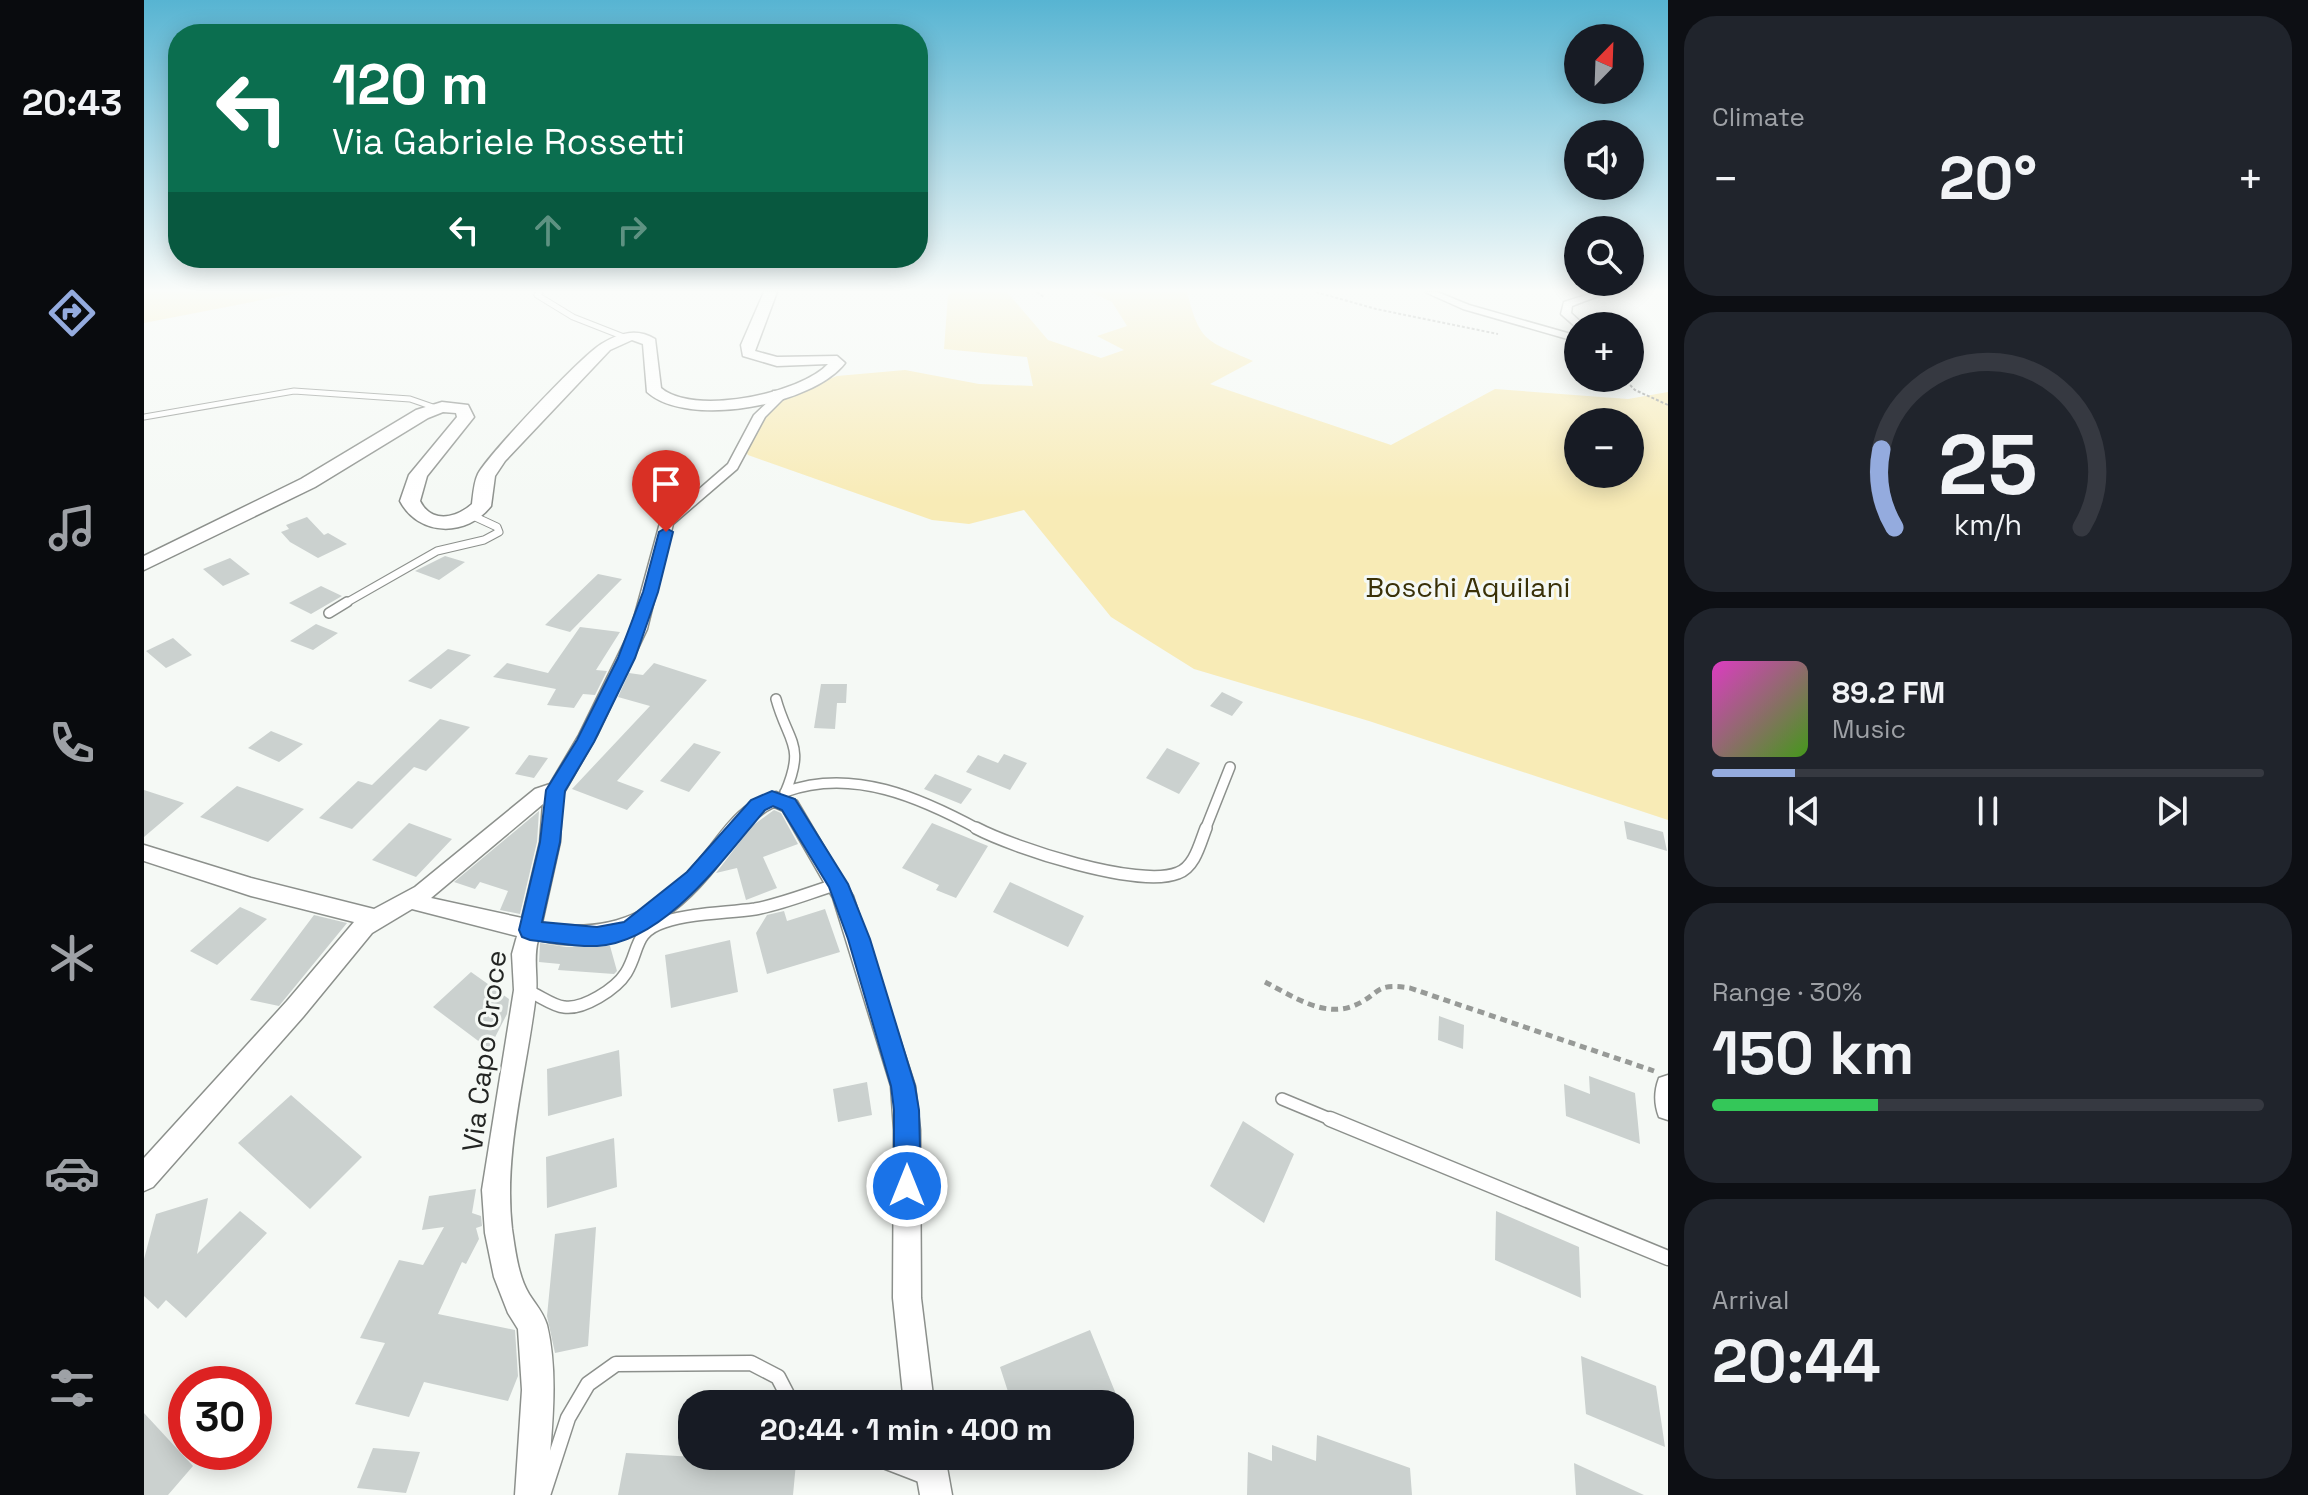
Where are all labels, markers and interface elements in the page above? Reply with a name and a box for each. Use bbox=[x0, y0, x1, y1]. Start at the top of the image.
north arrow bbox=[1564, 24, 1644, 104]
map controls bbox=[1564, 24, 1644, 488]
text: 120 m bbox=[332, 49, 489, 120]
icon: left bbox=[200, 56, 304, 160]
text: 20:43 bbox=[22, 80, 122, 126]
text: Climate bbox=[1712, 100, 1805, 134]
text: Via Gabriele Rossetti bbox=[332, 119, 685, 165]
button: sound bbox=[1564, 120, 1644, 200]
text: 20° bbox=[1939, 140, 2037, 217]
text: − bbox=[1712, 151, 1739, 207]
text: + bbox=[2237, 151, 2264, 207]
icon: left bbox=[442, 208, 486, 252]
icon: ahead bbox=[526, 208, 570, 252]
icon: right bbox=[610, 208, 654, 252]
button: search bbox=[1564, 216, 1644, 296]
icon: directions bbox=[44, 285, 100, 341]
button: + bbox=[1564, 312, 1644, 392]
button: − bbox=[1564, 408, 1644, 488]
text: 25 bbox=[1938, 411, 2038, 517]
pin bbox=[632, 450, 700, 532]
icon: arrive bbox=[644, 462, 688, 506]
icon: music bbox=[44, 500, 100, 556]
text: km/h bbox=[1954, 507, 2022, 543]
park label: Boschi Aquilani bbox=[1366, 569, 1570, 605]
text: 89.2 FM bbox=[1832, 673, 1945, 712]
text: Music bbox=[1832, 712, 1906, 746]
icon: phone bbox=[44, 715, 100, 771]
icon: previous bbox=[1782, 789, 1826, 833]
icon: pause bbox=[1966, 789, 2010, 833]
icon: next bbox=[2150, 789, 2194, 833]
icon: climate bbox=[44, 930, 100, 986]
street label: Via Capo Croce bbox=[454, 948, 514, 1154]
text: Range · 30% bbox=[1712, 975, 1862, 1009]
text: 150 km bbox=[1712, 1015, 1914, 1092]
position arrow bbox=[865, 1144, 949, 1228]
icon: car bbox=[44, 1145, 100, 1201]
text: Arrival bbox=[1712, 1283, 1789, 1317]
text: 20:44 bbox=[1712, 1323, 1881, 1400]
icon: filters bbox=[44, 1360, 100, 1416]
speed limit sign: 30 bbox=[168, 1366, 272, 1470]
text: 20:44 · 1 min · 400 m bbox=[760, 1410, 1052, 1449]

